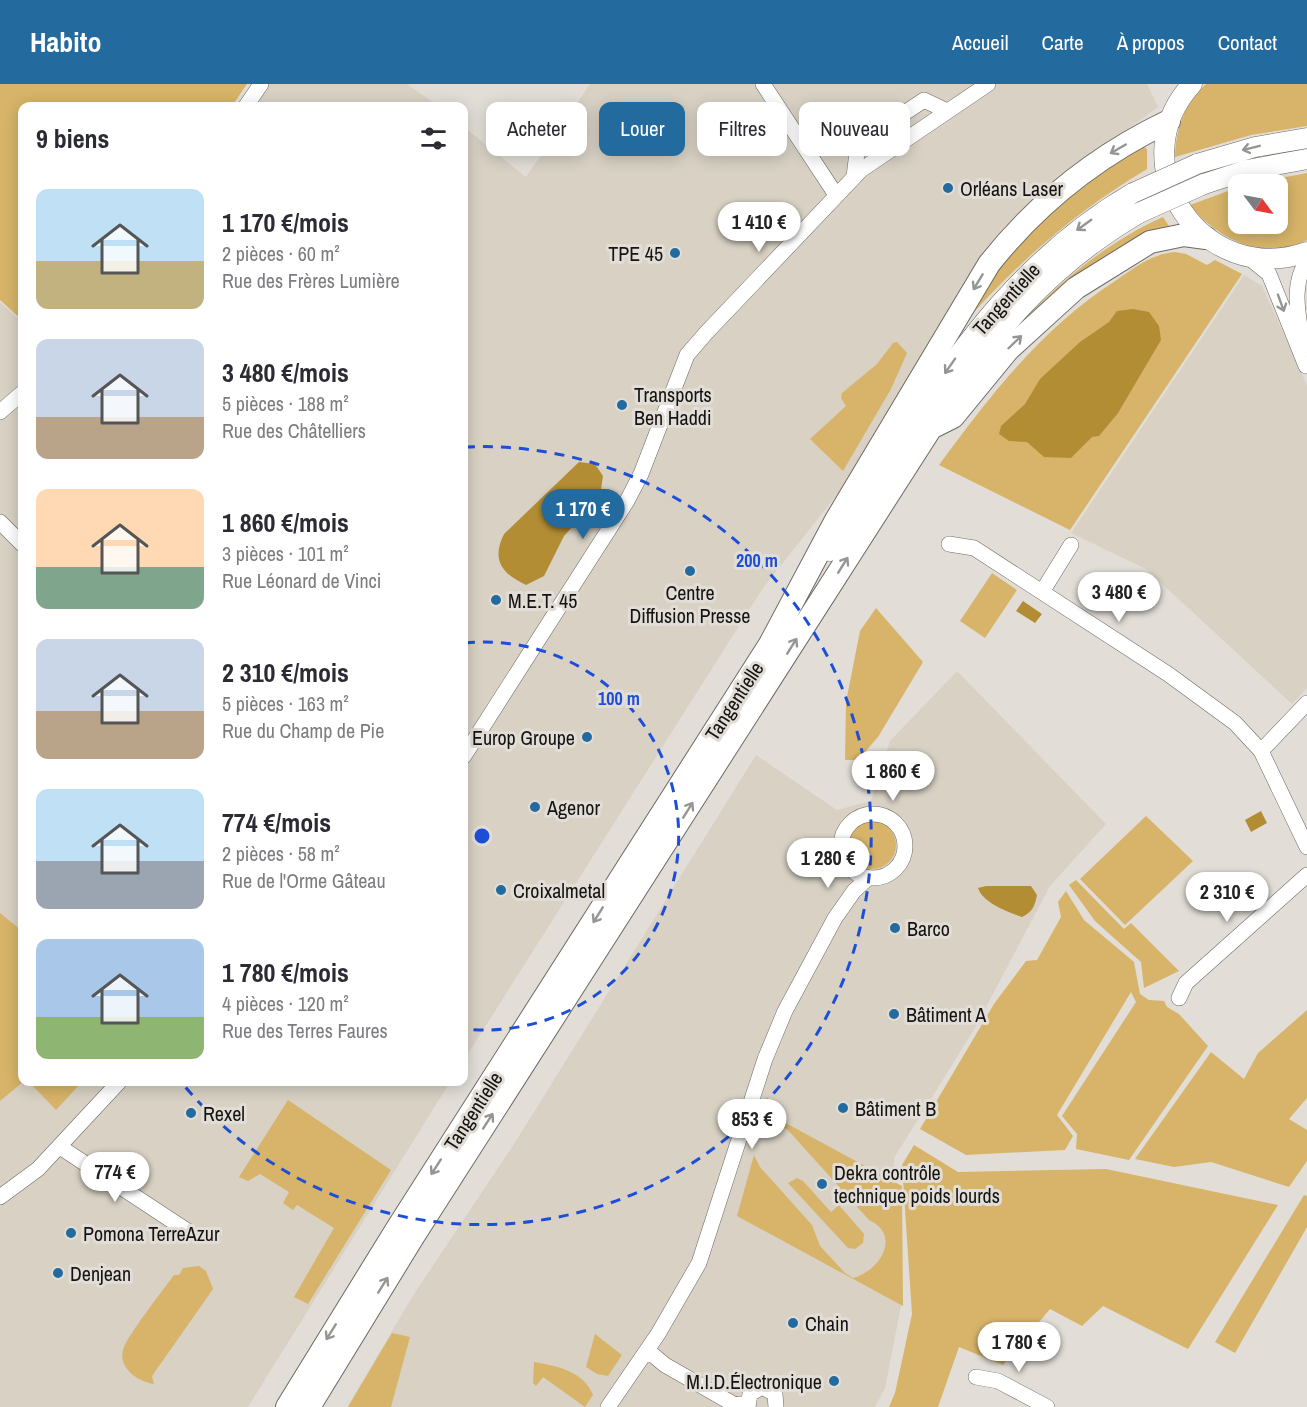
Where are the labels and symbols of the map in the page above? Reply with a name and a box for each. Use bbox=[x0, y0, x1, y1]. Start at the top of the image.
one-way arrow bbox=[1110, 143, 1127, 155]
one-way arrow bbox=[1242, 143, 1261, 155]
north arrow bbox=[1228, 174, 1288, 234]
place label: Orléans Laser bbox=[960, 175, 1064, 202]
marker: Orléans Laser bbox=[941, 181, 955, 195]
pin: 1 410 € bbox=[704, 202, 814, 253]
one-way arrow bbox=[1076, 219, 1092, 231]
place label: TPE 45 bbox=[608, 240, 663, 267]
marker: TPE 45 bbox=[668, 246, 682, 260]
street label: Tangentielle bbox=[966, 257, 1046, 341]
one-way arrow bbox=[972, 273, 984, 290]
one-way arrow bbox=[1277, 293, 1288, 312]
one-way arrow bbox=[1008, 335, 1023, 350]
one-way arrow bbox=[944, 357, 956, 373]
place label: Transports Ben Haddi bbox=[634, 381, 712, 431]
marker: Transports Ben Haddi bbox=[615, 398, 629, 412]
pin: 1 170 € bbox=[528, 489, 638, 540]
text: 200 m bbox=[736, 548, 778, 573]
one-way arrow bbox=[838, 557, 850, 574]
marker: Centre Diffusion Presse bbox=[683, 564, 697, 578]
pin: 3 480 € bbox=[1064, 572, 1174, 623]
place label: Centre Diffusion Presse bbox=[630, 579, 750, 629]
place label: M.E.T. 45 bbox=[508, 587, 577, 614]
marker: M.E.T. 45 bbox=[489, 593, 503, 607]
one-way arrow bbox=[786, 638, 798, 654]
street label: Tangentielle bbox=[699, 656, 769, 746]
text: 100 m bbox=[598, 686, 640, 711]
place label: Europ Groupe bbox=[472, 724, 575, 751]
marker: Europ Groupe bbox=[580, 730, 594, 744]
pin: 1 860 € bbox=[838, 751, 948, 802]
place label: Agenor bbox=[546, 794, 600, 821]
marker: Agenor bbox=[528, 800, 542, 814]
one-way arrow bbox=[682, 802, 694, 819]
centre of rings bbox=[472, 826, 492, 846]
pin: 1 280 € bbox=[773, 838, 883, 889]
pin: 2 310 € bbox=[1172, 872, 1282, 923]
place label: Croixalmetal bbox=[513, 877, 605, 904]
marker: Croixalmetal bbox=[494, 883, 508, 897]
one-way arrow bbox=[591, 906, 603, 923]
place label: Barco bbox=[907, 915, 950, 942]
marker: Barco bbox=[888, 921, 902, 935]
place label: Bâtiment A bbox=[906, 1001, 986, 1028]
marker: Bâtiment A bbox=[887, 1007, 901, 1021]
street label: Tangentielle bbox=[438, 1066, 508, 1156]
place label: Bâtiment B bbox=[855, 1095, 936, 1122]
pin: 853 € bbox=[710, 1099, 794, 1150]
place label: Rexel bbox=[203, 1100, 245, 1127]
marker: Bâtiment B bbox=[836, 1101, 850, 1115]
marker: Rexel bbox=[184, 1106, 198, 1120]
one-way arrow bbox=[483, 1113, 495, 1130]
pin: 774 € bbox=[73, 1152, 157, 1203]
one-way arrow bbox=[430, 1159, 442, 1175]
place label: Dekra contrôle technique poids lourds bbox=[834, 1159, 1000, 1209]
marker: Dekra contrôle technique poids lourds bbox=[815, 1177, 829, 1191]
place label: Pomona TerreAzur bbox=[83, 1220, 220, 1247]
marker: Pomona TerreAzur bbox=[64, 1226, 78, 1240]
place label: Denjean bbox=[70, 1260, 131, 1287]
marker: Denjean bbox=[51, 1266, 65, 1280]
one-way arrow bbox=[377, 1277, 389, 1294]
place label: Chain bbox=[805, 1310, 849, 1337]
marker: Chain bbox=[786, 1316, 800, 1330]
pin: 1 780 € bbox=[964, 1322, 1074, 1373]
one-way arrow bbox=[325, 1323, 337, 1340]
place label: M.I.D.Électronique bbox=[686, 1368, 822, 1395]
marker: M.I.D.Électronique bbox=[827, 1374, 841, 1388]

